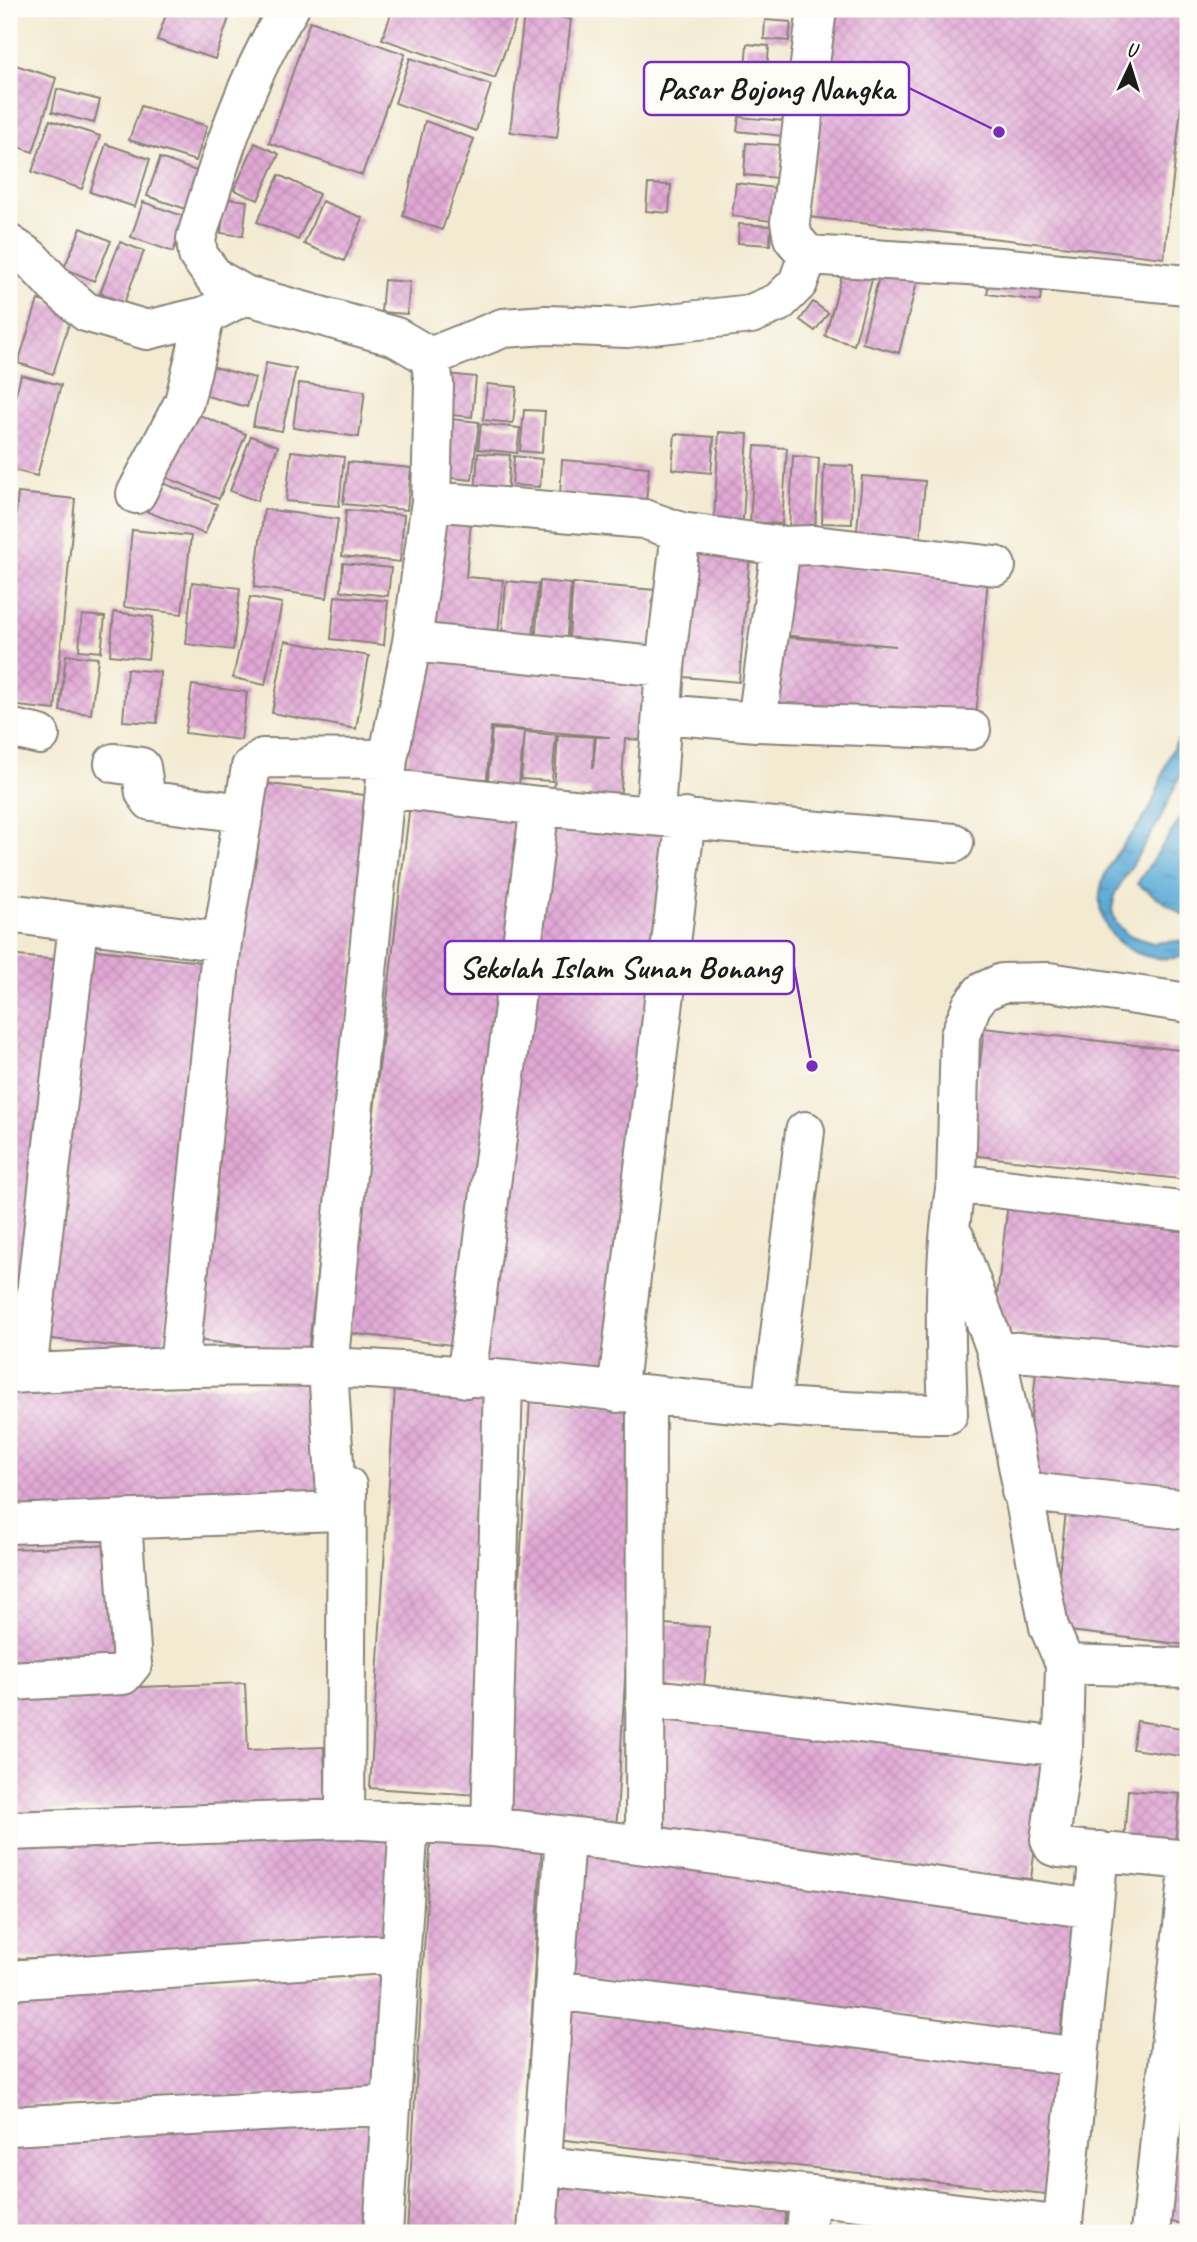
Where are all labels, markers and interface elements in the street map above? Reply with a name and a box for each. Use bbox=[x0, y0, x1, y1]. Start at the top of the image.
north arrow bbox=[1096, 32, 1166, 102]
text: U bbox=[1126, 38, 1140, 63]
callout: Pasar Bojong Nangka bbox=[644, 62, 909, 115]
text: Pasar Bojong Nangka bbox=[658, 68, 897, 109]
callout: Sekolah Islam Sunan Bonang bbox=[445, 941, 794, 994]
text: Sekolah Islam Sunan Bonang bbox=[459, 947, 784, 988]

